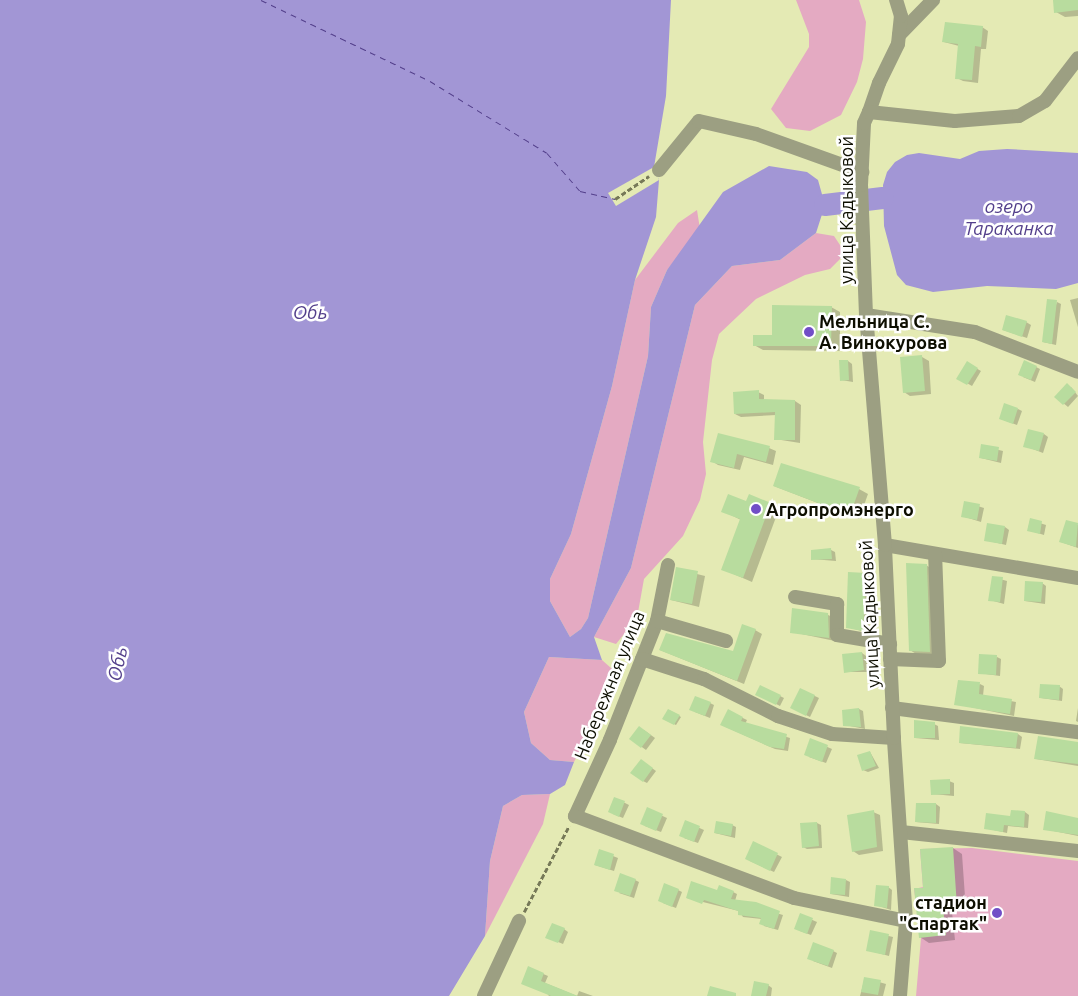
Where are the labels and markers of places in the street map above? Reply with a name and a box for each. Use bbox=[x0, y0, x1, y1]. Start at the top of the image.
place label: Мельница С. А. Винокурова bbox=[819, 311, 947, 354]
marker: Мельница С. А. Винокурова bbox=[803, 326, 815, 338]
place label: Агропромэнерго bbox=[766, 498, 914, 520]
marker: Агропромэнерго bbox=[750, 503, 762, 515]
place label: стадион "Спартак" bbox=[899, 892, 987, 934]
marker: стадион "Спартак" bbox=[991, 907, 1003, 919]

